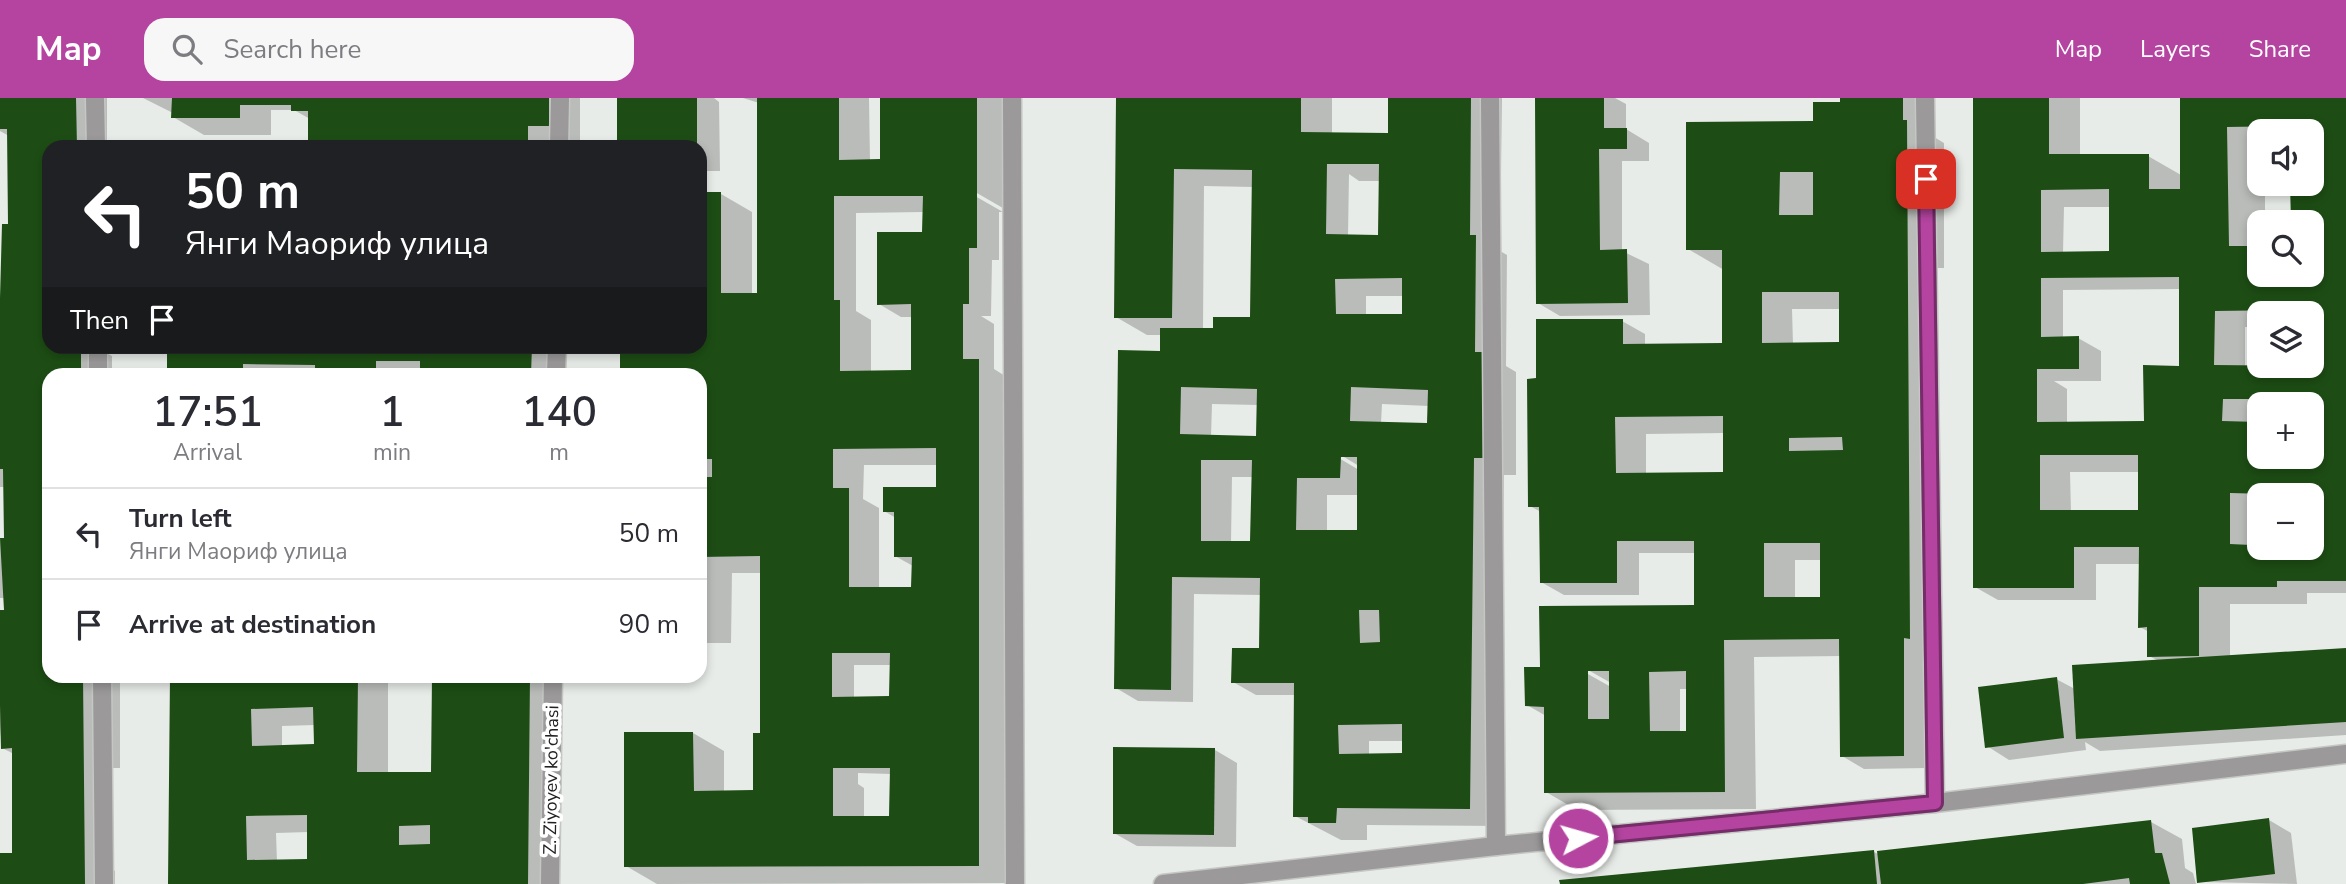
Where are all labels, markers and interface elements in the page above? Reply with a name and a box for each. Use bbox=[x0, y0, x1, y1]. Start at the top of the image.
search box bbox=[144, 18, 634, 81]
text: Map bbox=[35, 27, 102, 72]
icon: search bbox=[168, 30, 206, 68]
text: Search here bbox=[224, 32, 361, 67]
text: Map bbox=[2055, 33, 2102, 65]
text: Layers bbox=[2140, 33, 2211, 65]
text: Share bbox=[2249, 33, 2311, 65]
map controls bbox=[2247, 119, 2324, 560]
button: sound bbox=[2247, 119, 2324, 196]
pin bbox=[1896, 149, 1956, 209]
text: 50 m bbox=[185, 158, 300, 225]
icon: arrive bbox=[1907, 160, 1945, 198]
icon: left bbox=[70, 168, 161, 259]
button: search bbox=[2247, 210, 2324, 287]
text: Янги Маориф улица bbox=[185, 222, 489, 265]
icon: arrive bbox=[143, 301, 181, 339]
button: layers bbox=[2247, 301, 2324, 378]
text: Then bbox=[70, 303, 129, 338]
text: 17:51 bbox=[152, 384, 263, 441]
text: 1 bbox=[379, 384, 405, 441]
text: 140 bbox=[521, 384, 597, 441]
button: + bbox=[2247, 392, 2324, 469]
text: Arrival bbox=[173, 437, 242, 468]
text: min bbox=[373, 437, 411, 468]
text: m bbox=[549, 437, 569, 468]
button: − bbox=[2247, 483, 2324, 560]
text: Turn left bbox=[129, 501, 232, 536]
icon: left bbox=[70, 515, 108, 553]
text: 50 m bbox=[619, 516, 679, 551]
text: Янги Маориф улица bbox=[129, 536, 348, 567]
icon: arrive bbox=[70, 606, 108, 644]
text: Arrive at destination bbox=[129, 607, 376, 642]
text: 90 m bbox=[619, 607, 679, 642]
street label: Z. Ziyoyev ko'chasi bbox=[538, 705, 564, 855]
position arrow bbox=[1541, 801, 1615, 875]

